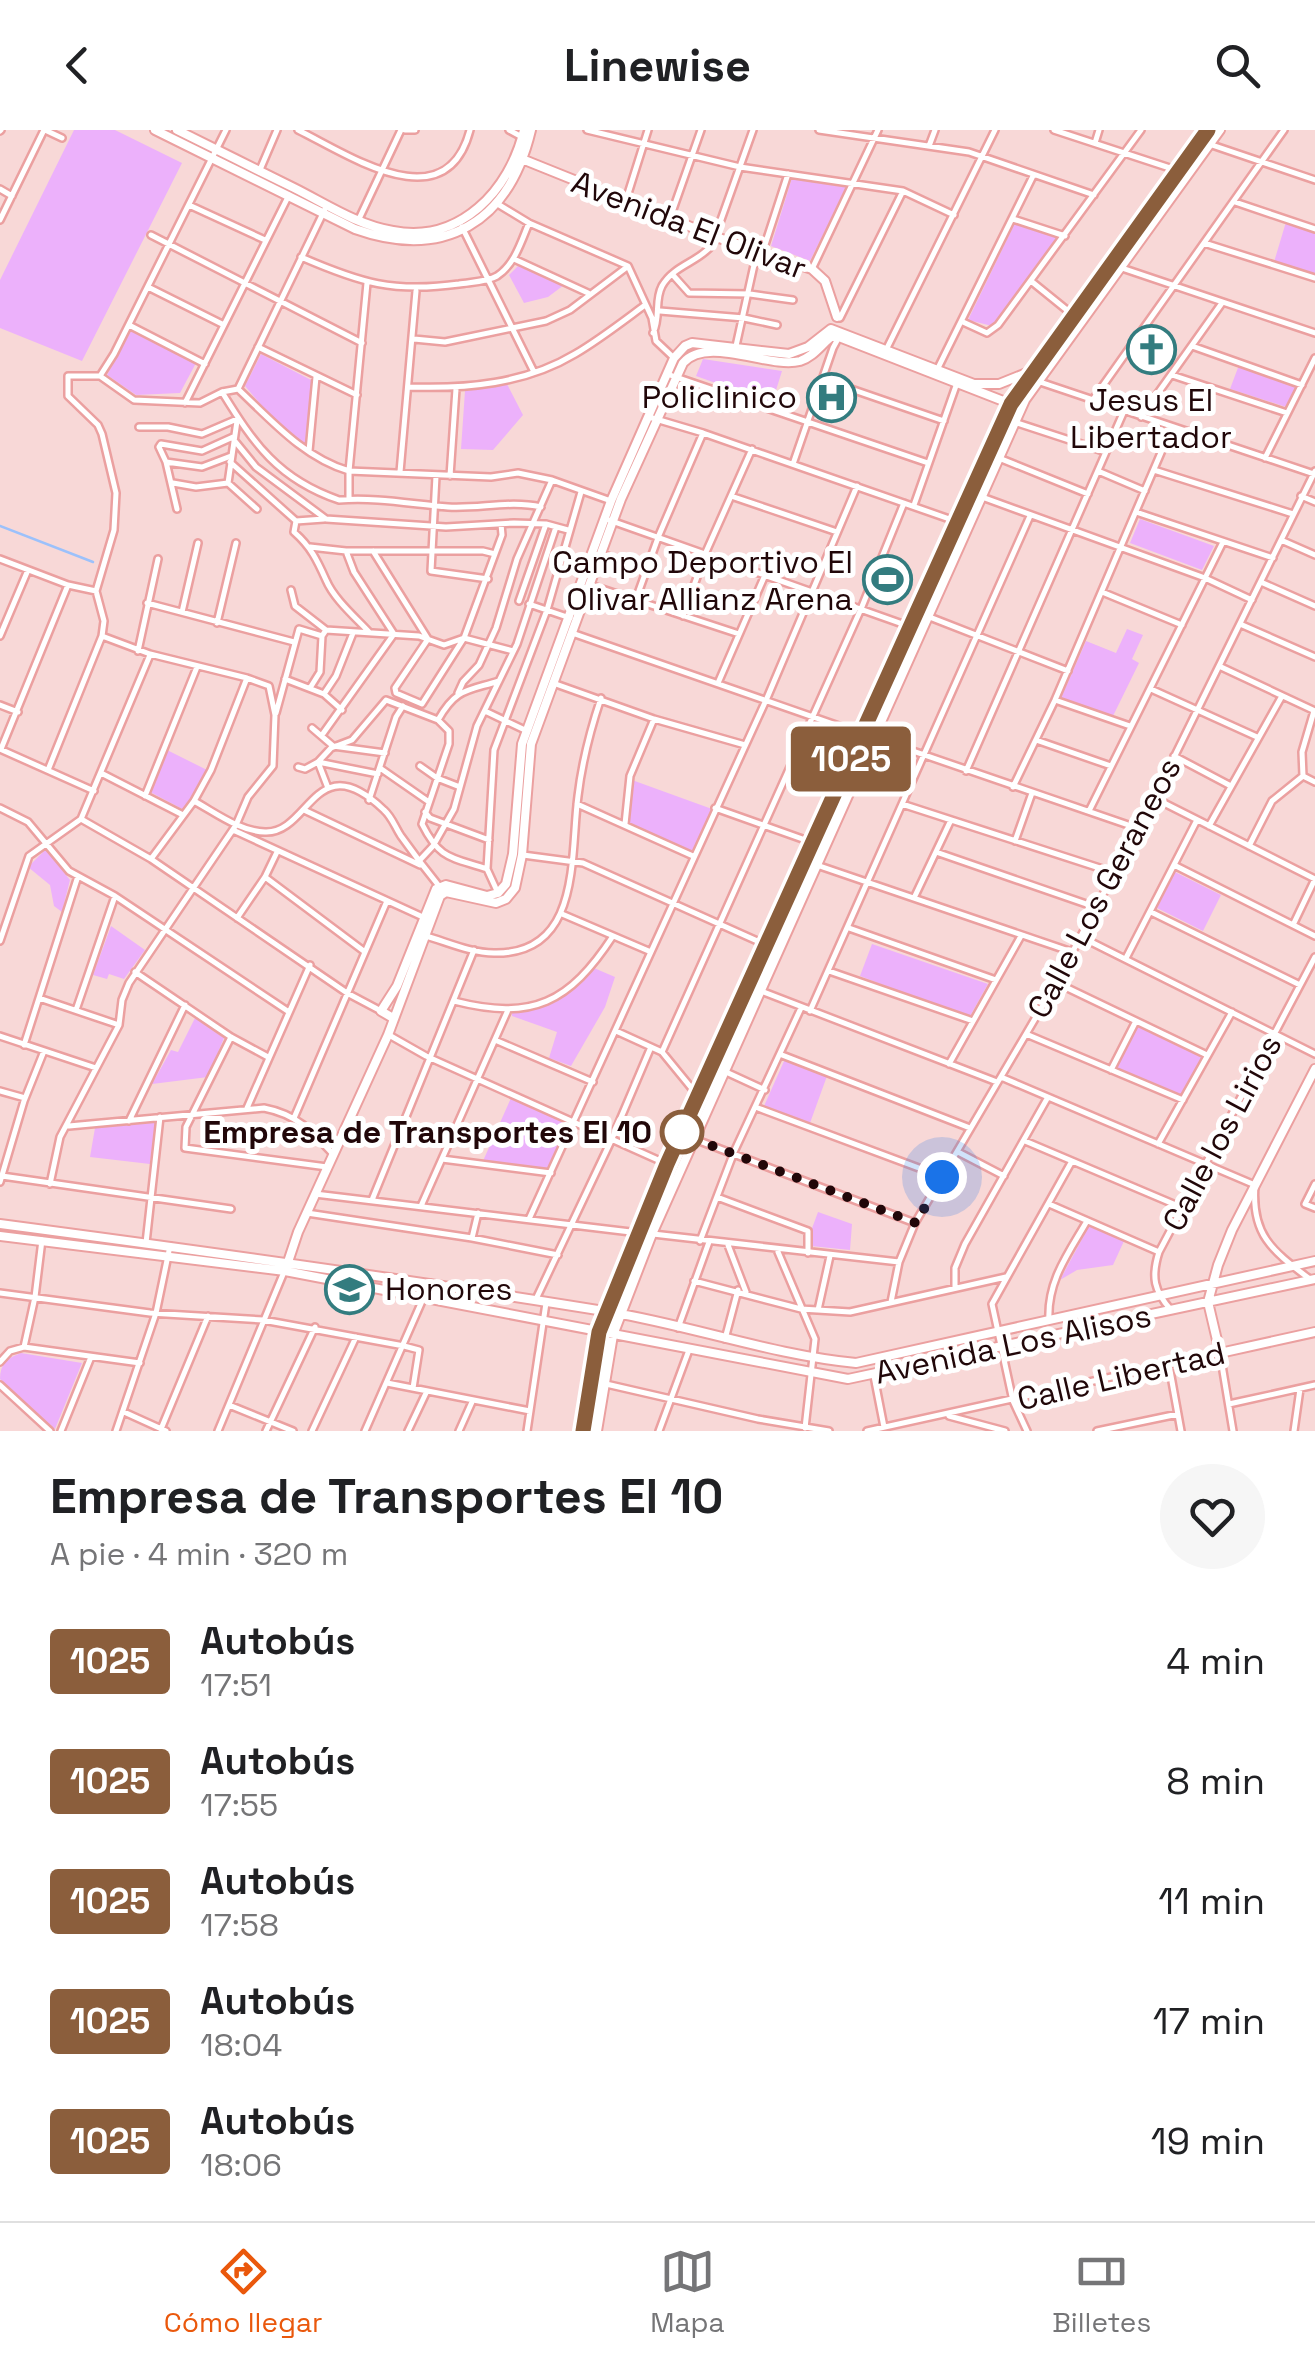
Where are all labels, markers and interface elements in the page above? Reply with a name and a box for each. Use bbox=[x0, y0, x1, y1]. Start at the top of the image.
text: Linewise bbox=[564, 37, 751, 94]
icon: back bbox=[50, 38, 105, 93]
icon: search bbox=[1210, 38, 1265, 93]
street label: Avenida El Olivar bbox=[566, 162, 812, 288]
church icon: Jesus El Libertador bbox=[1125, 324, 1177, 376]
hospital icon: Policlinico bbox=[806, 371, 858, 423]
place label: Policlinico bbox=[642, 377, 797, 417]
place label: Jesus El Libertador bbox=[1070, 380, 1232, 457]
place label: Campo Deportivo El Olivar Allianz Arena bbox=[552, 542, 853, 619]
sports icon: Campo Deportivo El Olivar Allianz Arena bbox=[862, 554, 914, 606]
line badge: 1025 bbox=[781, 726, 921, 792]
text: 1025 bbox=[811, 737, 891, 781]
street label: Calle Los Geraneos bbox=[1018, 751, 1190, 1025]
street label: Calle los Lirios bbox=[1154, 1028, 1290, 1238]
marker: Empresa de Transportes El 10 bbox=[661, 1111, 703, 1153]
place label: Empresa de Transportes El 10 bbox=[203, 1112, 652, 1152]
your location bbox=[917, 1152, 967, 1202]
school or university icon: Honores bbox=[324, 1263, 376, 1315]
place label: Honores bbox=[385, 1269, 512, 1309]
street label: Avenida Los Alisos bbox=[871, 1295, 1155, 1393]
street label: Calle Libertad bbox=[1013, 1333, 1229, 1419]
button: heart bbox=[1160, 1464, 1265, 1569]
text: Empresa de Transportes El 10 bbox=[50, 1466, 723, 1527]
text: A pie · 4 min · 320 m bbox=[50, 1534, 348, 1574]
text: Autobús bbox=[200, 1617, 355, 1665]
text: 4 min bbox=[1166, 1637, 1265, 1685]
text: 1025 bbox=[70, 1639, 150, 1683]
text: 17:51 bbox=[200, 1665, 272, 1705]
text: Autobús bbox=[200, 1737, 355, 1785]
text: 8 min bbox=[1166, 1757, 1265, 1805]
text: 1025 bbox=[70, 1759, 150, 1803]
text: 17:55 bbox=[200, 1785, 278, 1825]
text: Autobús bbox=[200, 1857, 355, 1905]
text: 11 min bbox=[1158, 1877, 1265, 1925]
text: 1025 bbox=[70, 1879, 150, 1923]
text: 17:58 bbox=[200, 1905, 279, 1945]
text: Autobús bbox=[200, 1977, 355, 2025]
text: 17 min bbox=[1153, 1997, 1265, 2045]
text: 1025 bbox=[70, 1999, 150, 2043]
text: 18:04 bbox=[200, 2025, 282, 2065]
text: Autobús bbox=[200, 2097, 355, 2145]
text: 19 min bbox=[1151, 2117, 1265, 2165]
text: 1025 bbox=[70, 2119, 150, 2163]
text: 18:06 bbox=[200, 2145, 282, 2185]
tab: Cómo llegar bbox=[164, 2244, 323, 2340]
tab: Mapa bbox=[650, 2244, 725, 2340]
tab: Billetes bbox=[1052, 2244, 1151, 2340]

